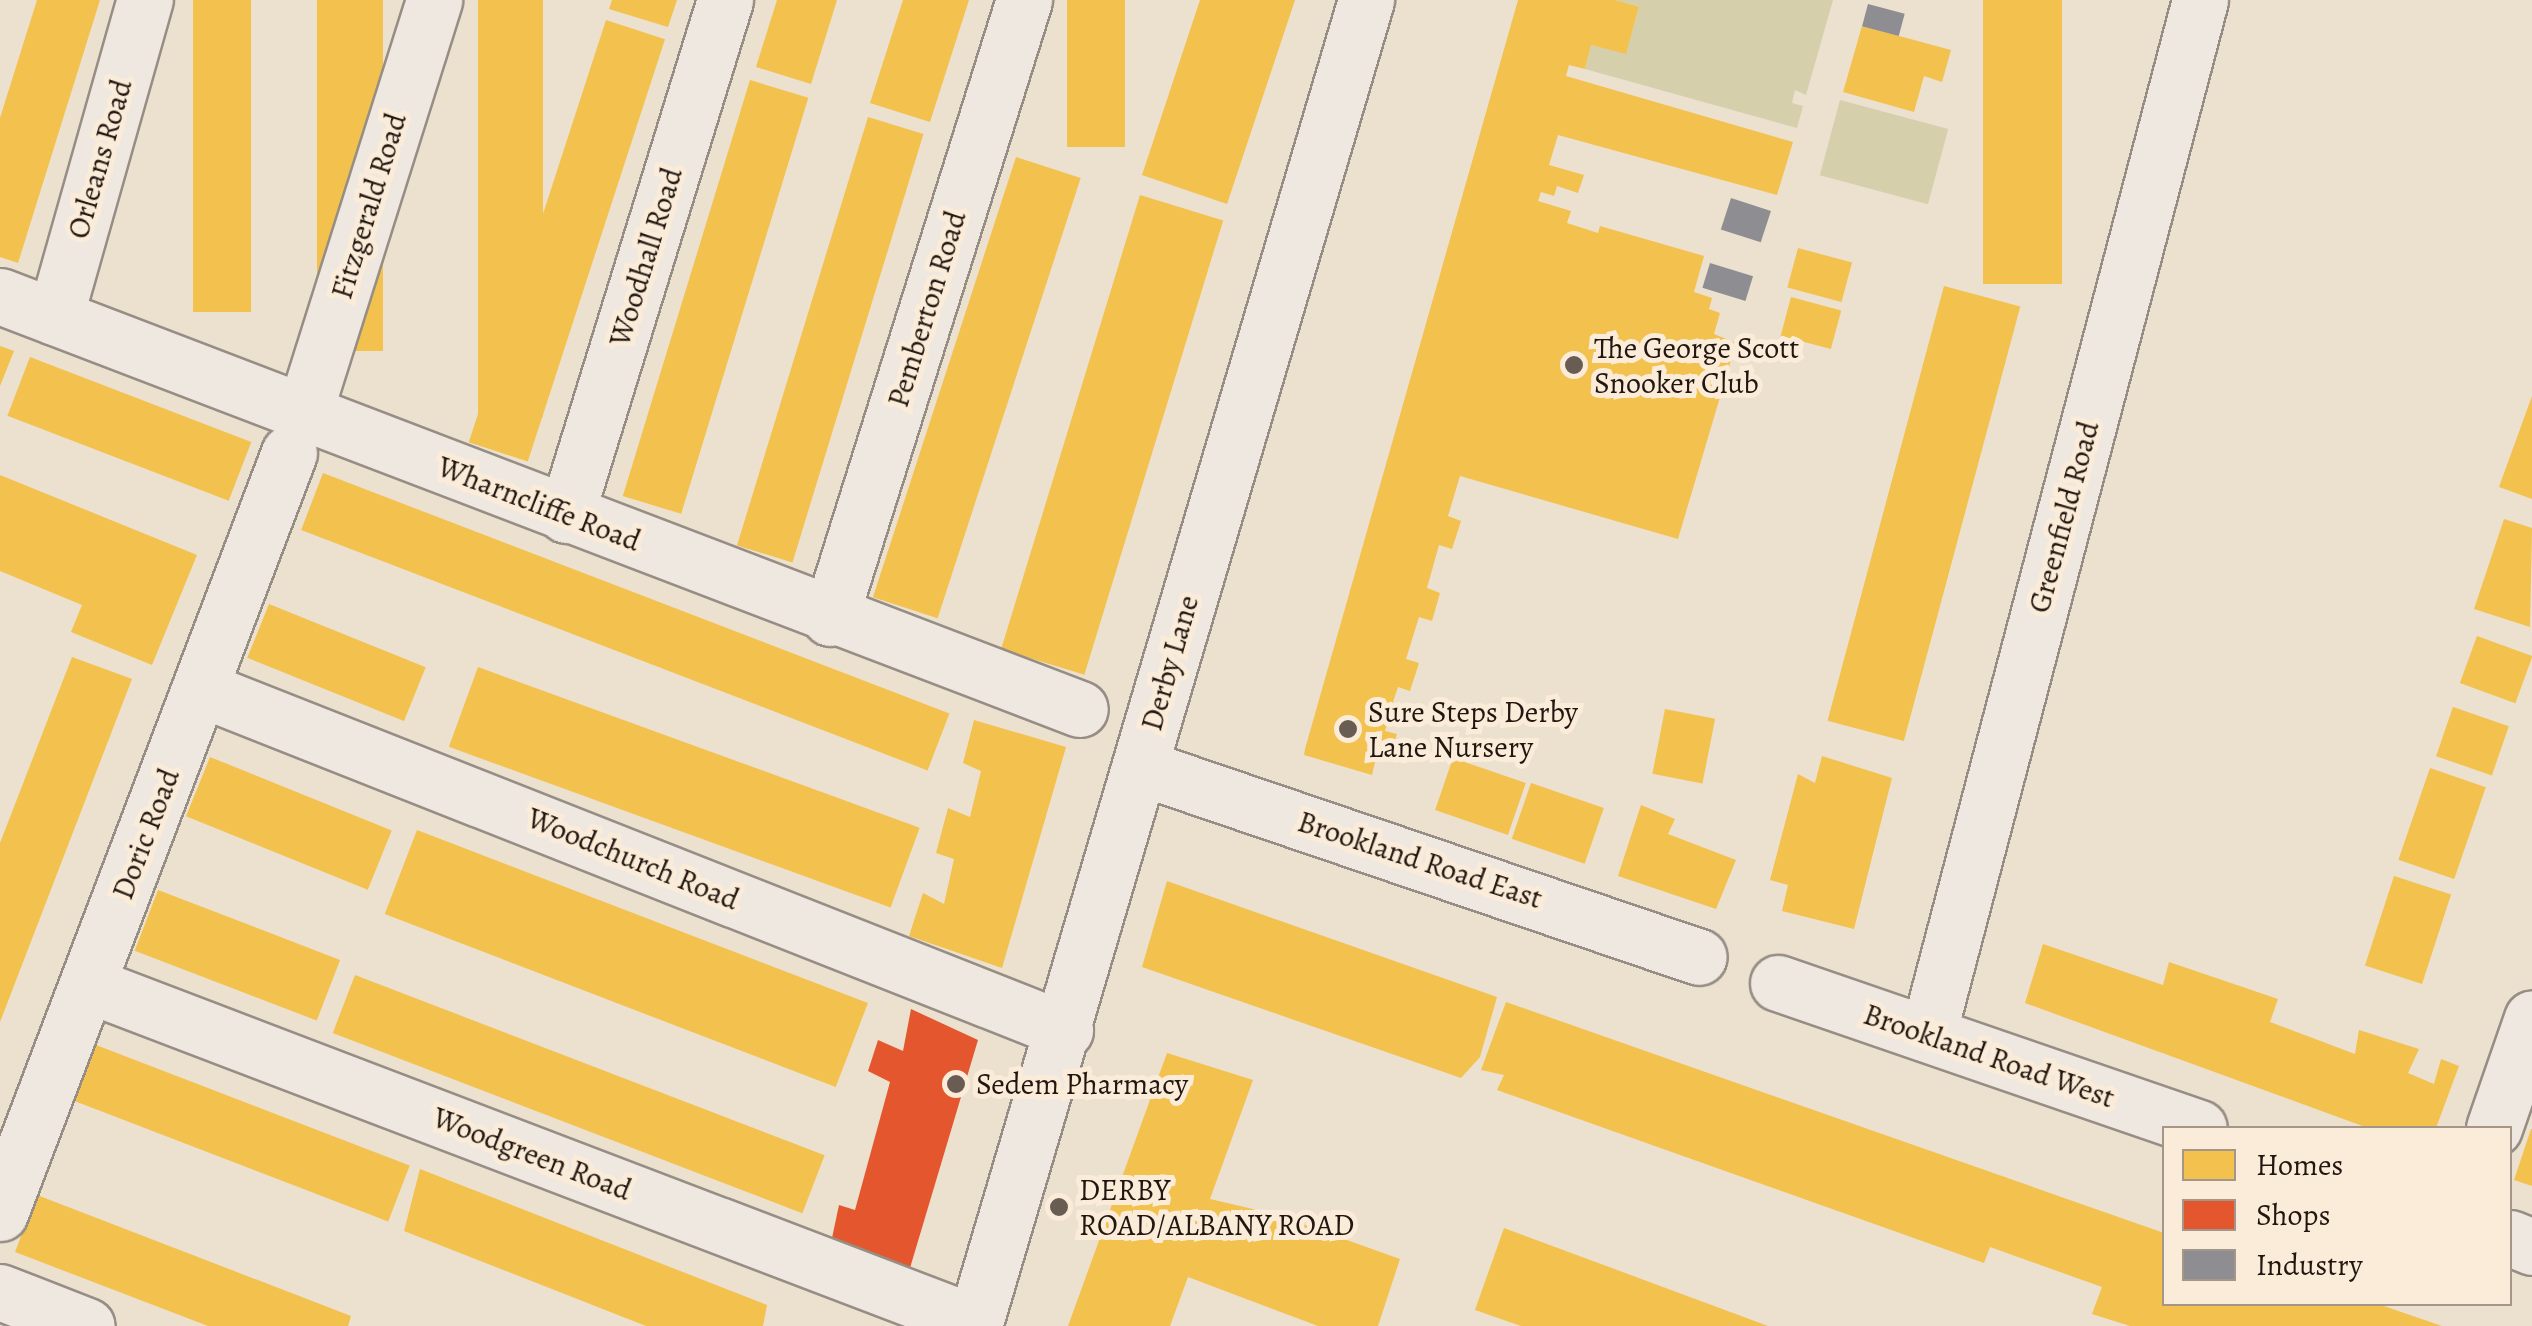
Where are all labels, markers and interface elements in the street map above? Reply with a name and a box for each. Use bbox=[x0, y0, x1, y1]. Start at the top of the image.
street label: Orleans Road bbox=[60, 75, 140, 243]
street label: Fitzgerald Road bbox=[324, 109, 414, 303]
street label: Woodhall Road bbox=[602, 163, 690, 351]
street label: Pemberton Road bbox=[880, 206, 974, 412]
place label: The George Scott Snooker Club bbox=[1594, 330, 1799, 400]
marker: The George Scott Snooker Club bbox=[1563, 354, 1585, 376]
street label: Greenfield Road bbox=[2021, 417, 2107, 617]
street label: Wharncliffe Road bbox=[433, 449, 645, 559]
street label: Derby Lane bbox=[1134, 591, 1206, 735]
place label: Sure Steps Derby Lane Nursery bbox=[1368, 694, 1578, 764]
marker: Sure Steps Derby Lane Nursery bbox=[1337, 718, 1359, 740]
street label: Doric Road bbox=[105, 764, 187, 904]
street label: Woodchurch Road bbox=[522, 800, 744, 918]
street label: Brookland Road East bbox=[1293, 804, 1547, 916]
street label: Brookland Road West bbox=[1859, 996, 2119, 1116]
place label: Sedem Pharmacy bbox=[976, 1066, 1188, 1102]
marker: Sedem Pharmacy bbox=[945, 1073, 967, 1095]
street label: Woodgreen Road bbox=[428, 1100, 636, 1208]
legend bbox=[2162, 1126, 2512, 1306]
text: Homes bbox=[2256, 1145, 2343, 1185]
place label: DERBY ROAD/ALBANY ROAD bbox=[1079, 1172, 1354, 1242]
text: Shops bbox=[2256, 1195, 2330, 1235]
marker: DERBY ROAD/ALBANY ROAD bbox=[1048, 1196, 1070, 1218]
text: Industry bbox=[2256, 1245, 2363, 1285]

